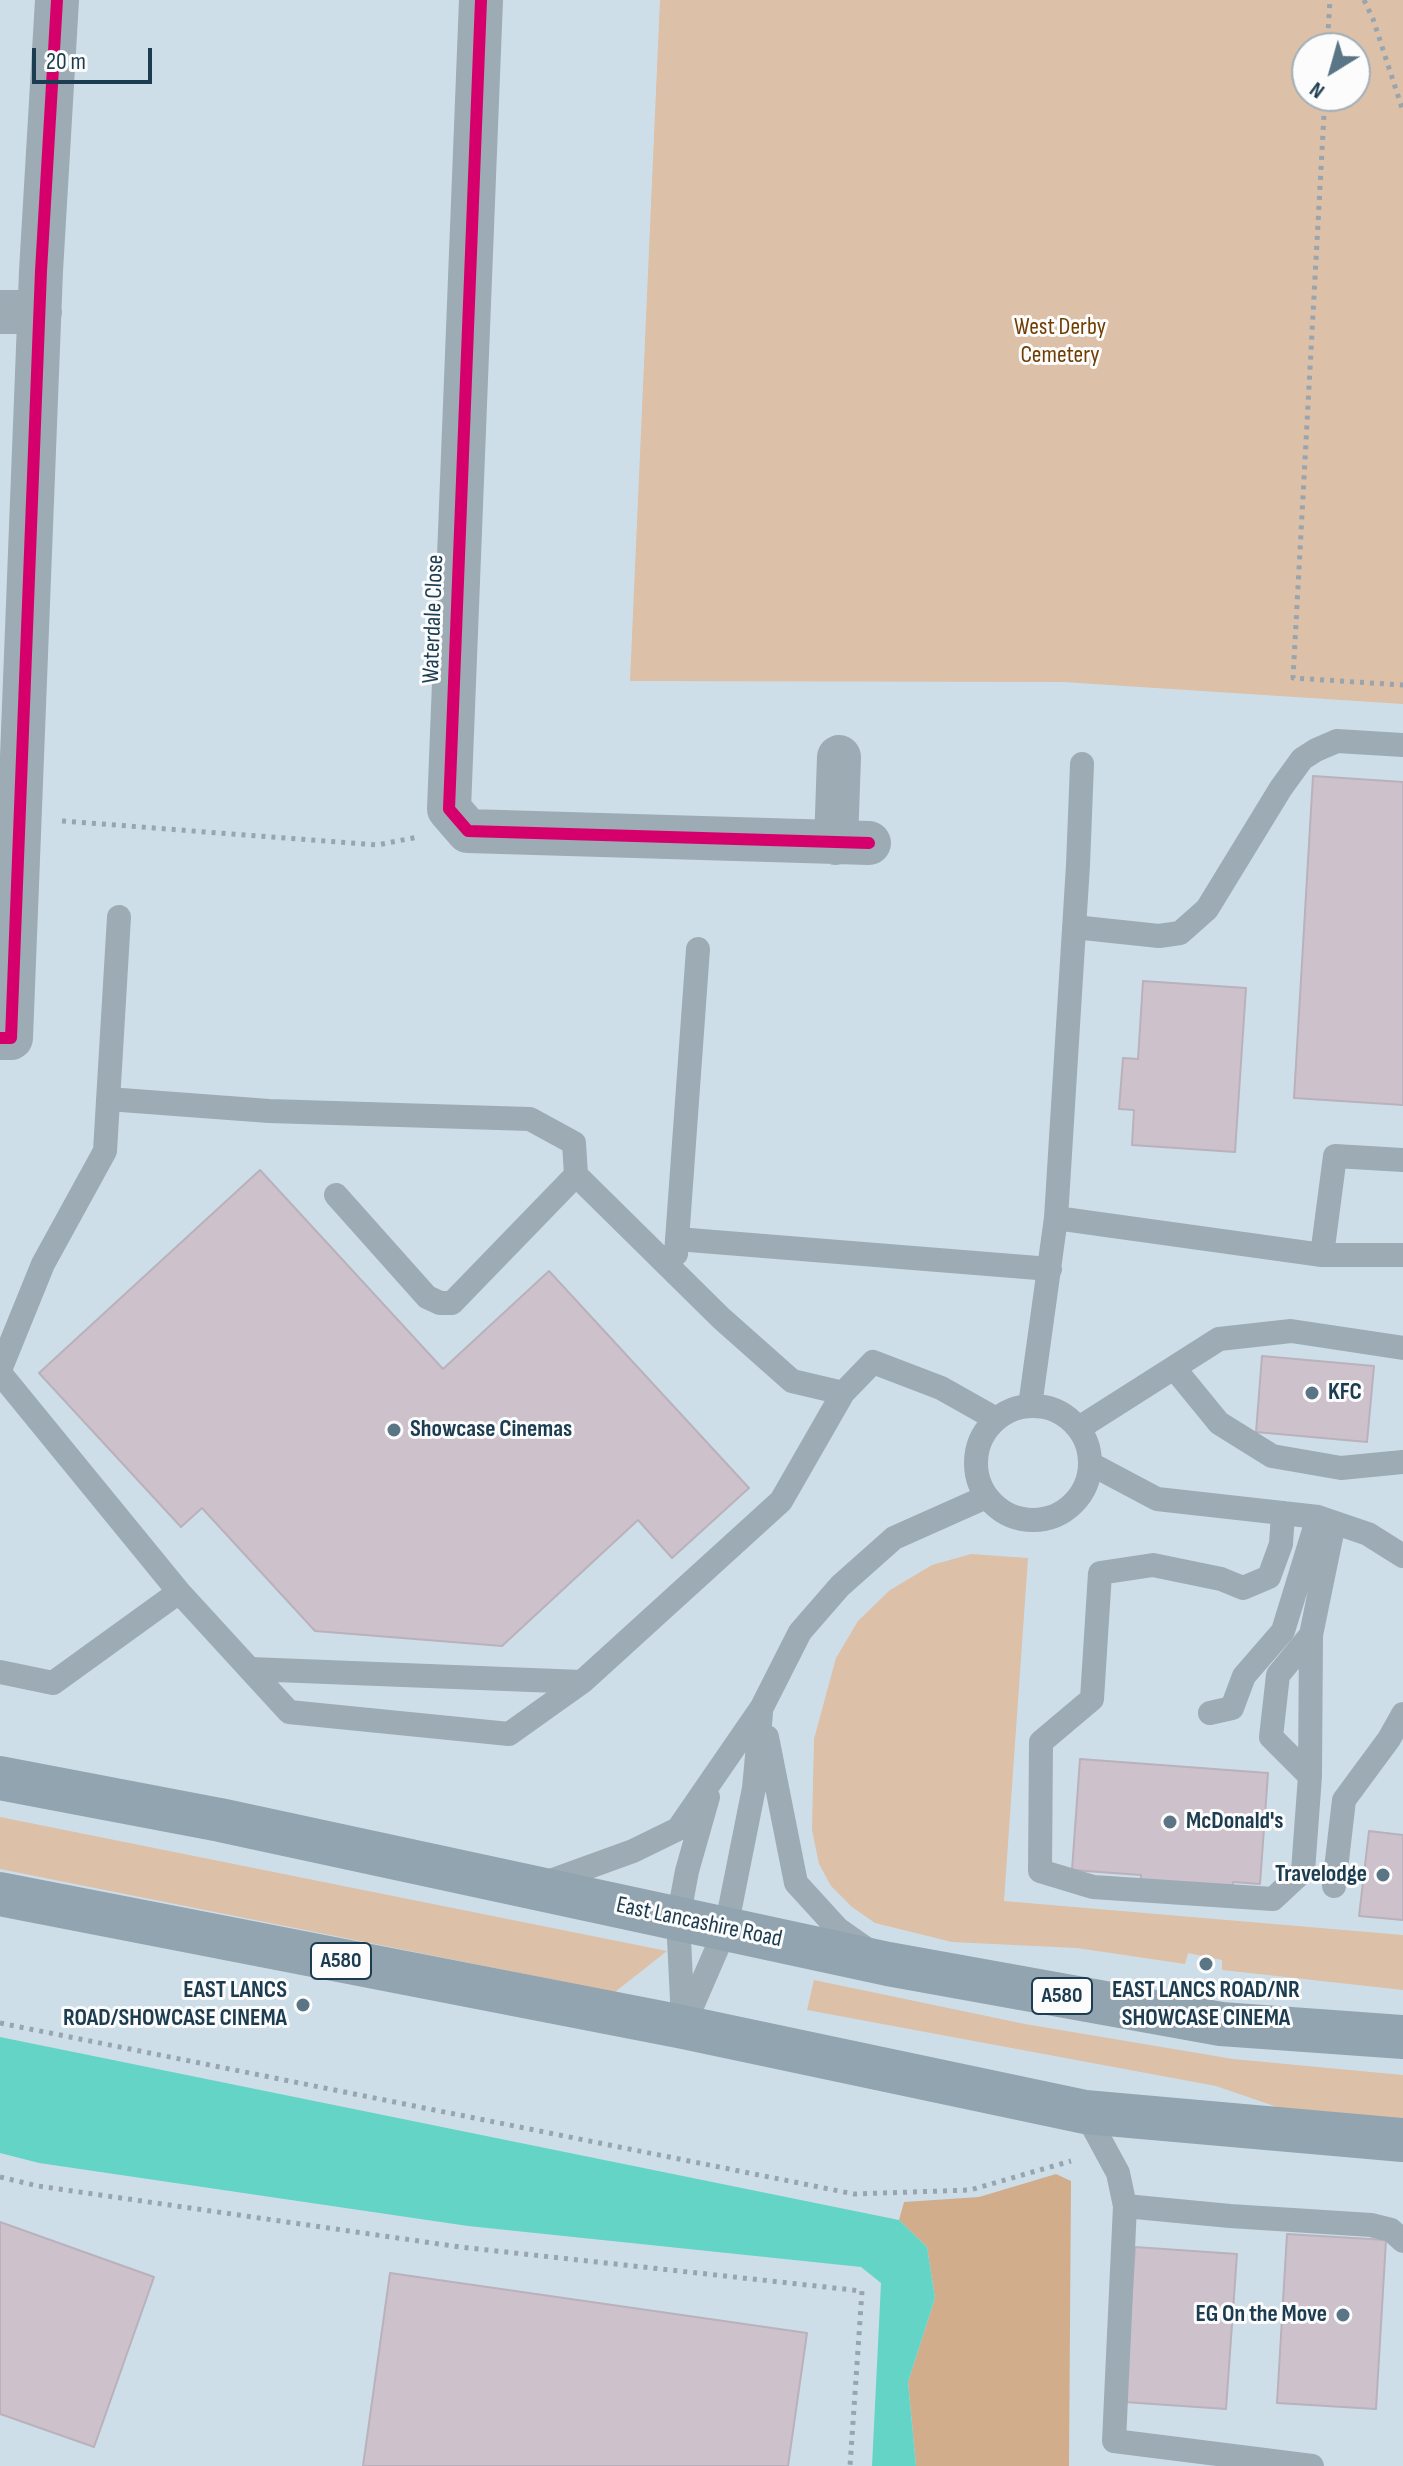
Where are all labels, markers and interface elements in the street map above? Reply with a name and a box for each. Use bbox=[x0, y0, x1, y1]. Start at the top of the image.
scale bar bbox=[36, 32, 156, 82]
north arrow bbox=[1291, 32, 1371, 112]
text: 20 m bbox=[46, 47, 86, 76]
text: N bbox=[1305, 76, 1330, 104]
park label: West Derby Cemetery bbox=[1014, 314, 1106, 370]
street label: Waterdale Close bbox=[417, 554, 451, 684]
place label: KFC bbox=[1328, 1379, 1362, 1407]
marker: KFC bbox=[1303, 1384, 1321, 1402]
place label: Showcase Cinemas bbox=[410, 1416, 572, 1444]
marker: Showcase Cinemas bbox=[385, 1421, 403, 1439]
place label: McDonald's bbox=[1186, 1808, 1284, 1836]
marker: McDonald's bbox=[1161, 1813, 1179, 1831]
place label: Travelodge bbox=[1275, 1861, 1367, 1889]
marker: Travelodge bbox=[1374, 1866, 1392, 1884]
street label: East Lancashire Road bbox=[613, 1891, 785, 1955]
road number: A580 bbox=[311, 1943, 371, 1979]
marker: EAST LANCS ROAD/NR SHOWCASE CINEMA bbox=[1197, 1955, 1215, 1973]
place label: EAST LANCS ROAD/SHOWCASE CINEMA bbox=[63, 1977, 287, 2033]
place label: EAST LANCS ROAD/NR SHOWCASE CINEMA bbox=[1112, 1977, 1300, 2033]
road number: A580 bbox=[1032, 1978, 1092, 2014]
marker: EAST LANCS ROAD/SHOWCASE CINEMA bbox=[294, 1996, 312, 2014]
place label: EG On the Move bbox=[1195, 2301, 1327, 2329]
marker: EG On the Move bbox=[1334, 2306, 1352, 2324]

